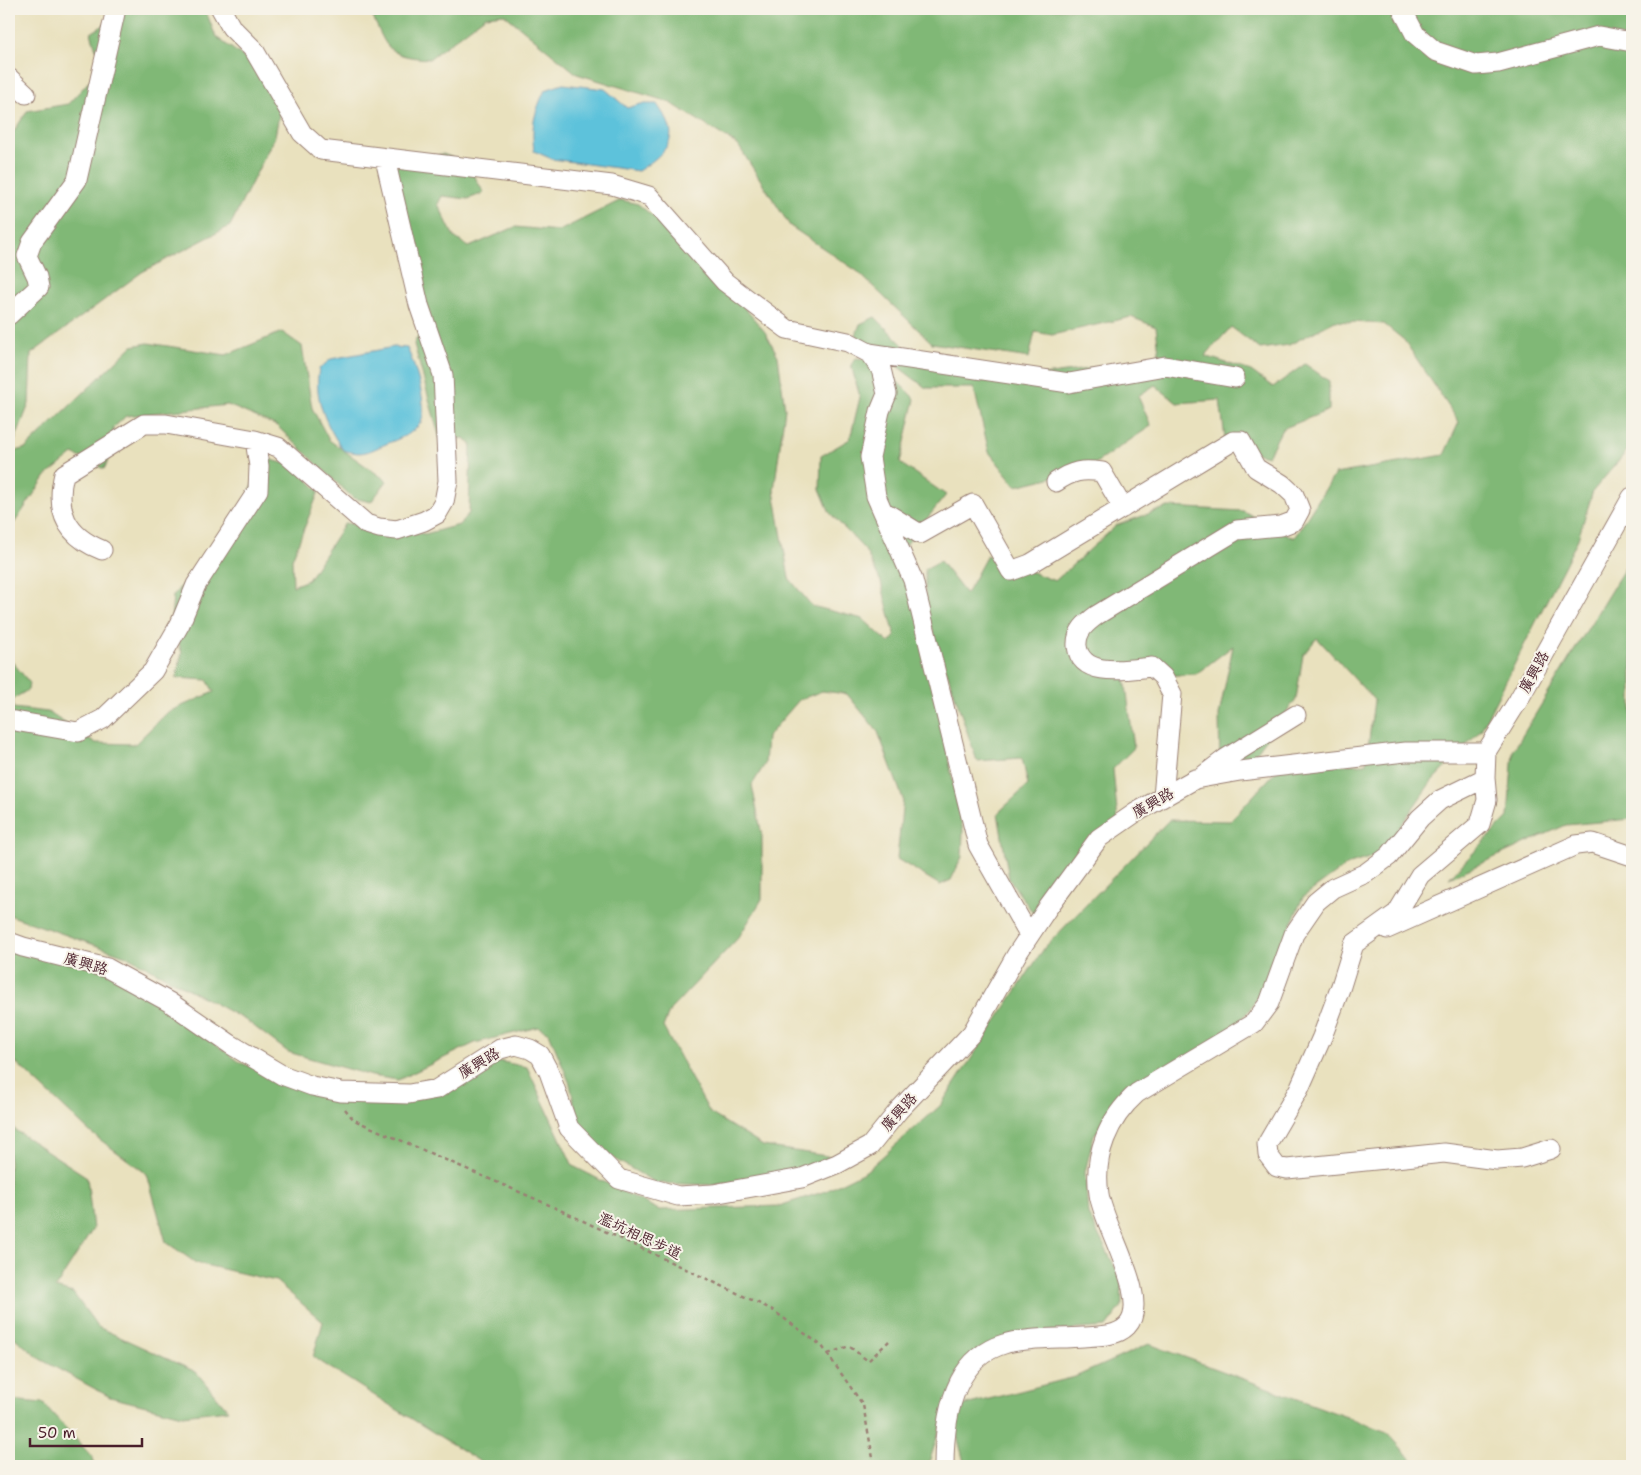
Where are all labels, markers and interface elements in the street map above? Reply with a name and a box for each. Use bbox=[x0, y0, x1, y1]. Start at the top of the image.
street label: 廣興路 bbox=[1514, 647, 1554, 697]
street label: 廣興路 bbox=[1129, 783, 1177, 823]
street label: 廣興路 bbox=[62, 948, 110, 980]
street label: 廣興路 bbox=[455, 1043, 503, 1083]
street label: 廣興路 bbox=[877, 1089, 921, 1135]
street label: 濫坑相思步道 bbox=[595, 1208, 685, 1264]
scale bar bbox=[30, 1415, 142, 1447]
text: 50 m bbox=[38, 1423, 76, 1443]

